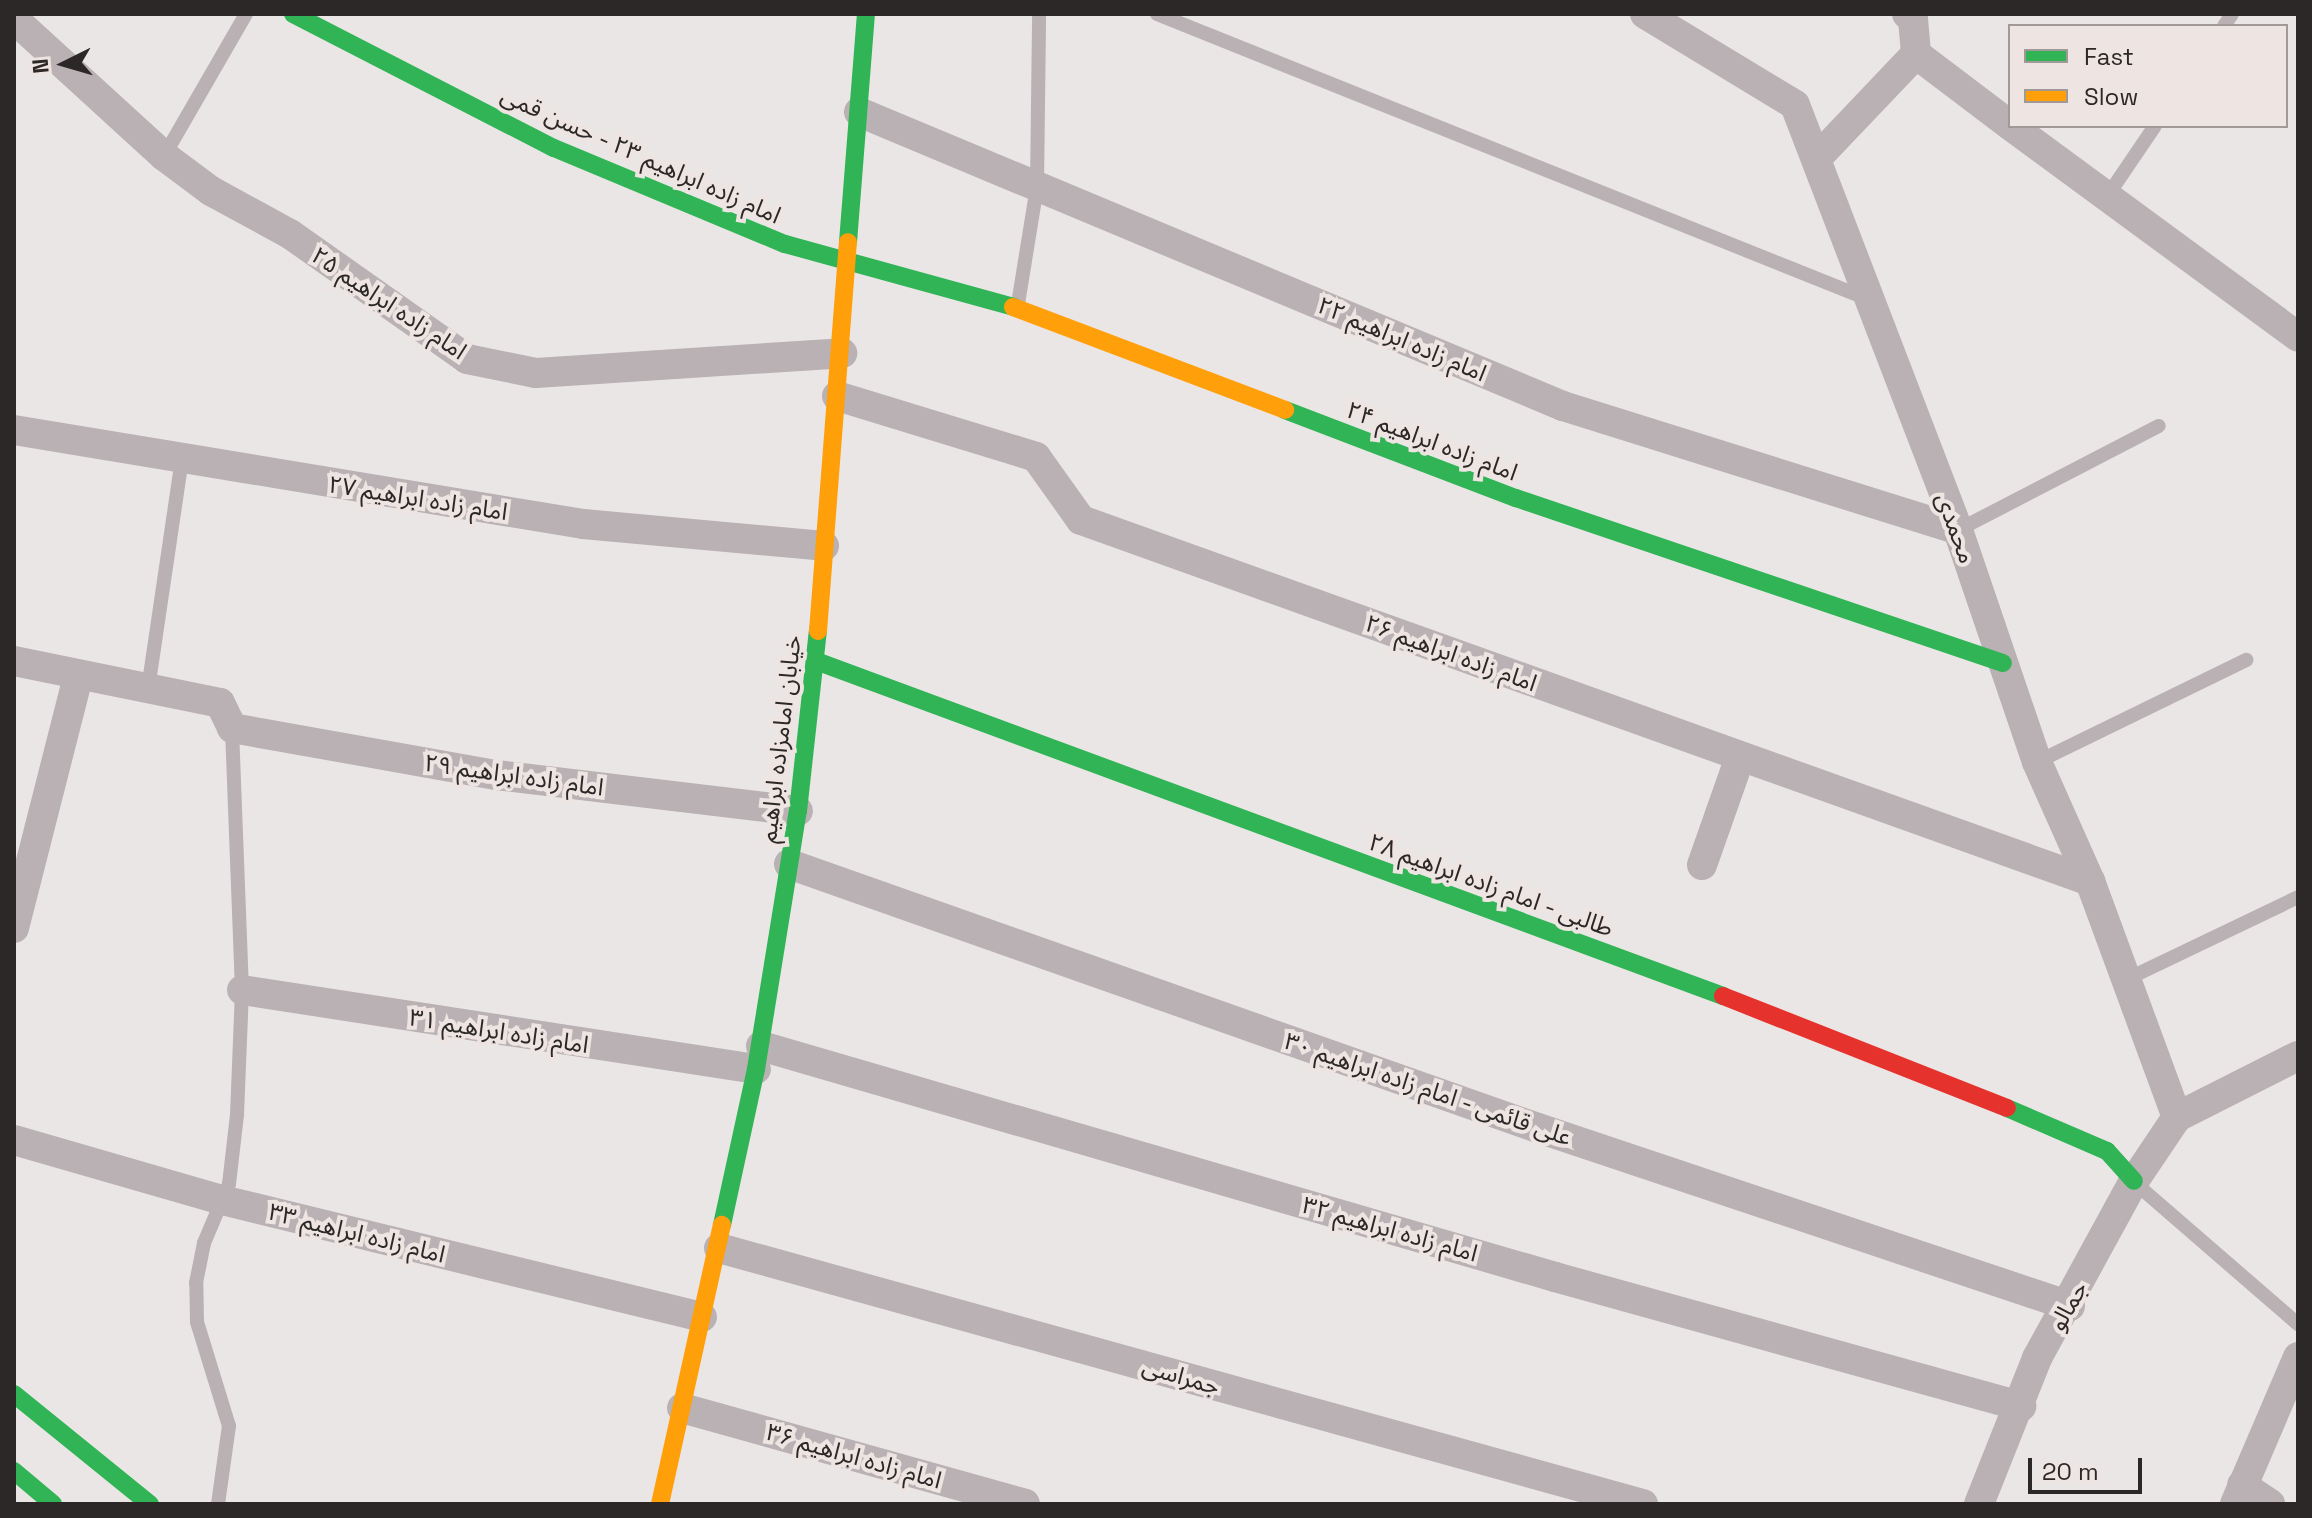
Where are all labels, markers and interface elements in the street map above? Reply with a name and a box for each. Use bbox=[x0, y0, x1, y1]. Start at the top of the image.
north arrow bbox=[24, 24, 104, 104]
legend bbox=[2008, 24, 2288, 128]
text: Fast bbox=[2084, 41, 2134, 72]
text: N bbox=[26, 58, 55, 75]
street label: امام زاده ابراهیم ۲۳ - حسن قمی bbox=[496, 80, 786, 230]
text: Slow bbox=[2084, 81, 2138, 112]
street label: امام زاده ابراهیم ۲۵ bbox=[306, 240, 472, 366]
street label: امام زاده ابراهیم ۲۲ bbox=[1313, 290, 1491, 388]
street label: امام زاده ابراهیم ۲۴ bbox=[1342, 395, 1522, 487]
street label: امام زاده ابراهیم ۲۷ bbox=[326, 470, 510, 526]
street label: محمدی bbox=[1930, 489, 1982, 567]
street label: امام زاده ابراهیم ۲۶ bbox=[1361, 609, 1541, 697]
street label: خیابان امامزاده ابراهیم bbox=[753, 634, 807, 844]
street label: امام زاده ابراهیم ۲۹ bbox=[422, 748, 606, 802]
street label: طالبی - امام زاده ابراهیم ۲۸ bbox=[1364, 827, 1618, 943]
street label: امام زاده ابراهیم ۳۱ bbox=[407, 1003, 591, 1059]
street label: علی قائمی - امام زاده ابراهیم ۳۰ bbox=[1280, 1026, 1576, 1152]
street label: امام زاده ابراهیم ۳۲ bbox=[1299, 1190, 1481, 1268]
street label: امام زاده ابراهیم ۳۳ bbox=[266, 1197, 448, 1269]
street label: جمالو bbox=[2042, 1276, 2094, 1336]
street label: جمراسی bbox=[1139, 1351, 1223, 1401]
street label: امام زاده ابراهیم ۳۶ bbox=[763, 1417, 945, 1495]
scale bar bbox=[2032, 1442, 2146, 1492]
text: 20 m bbox=[2042, 1456, 2099, 1487]

